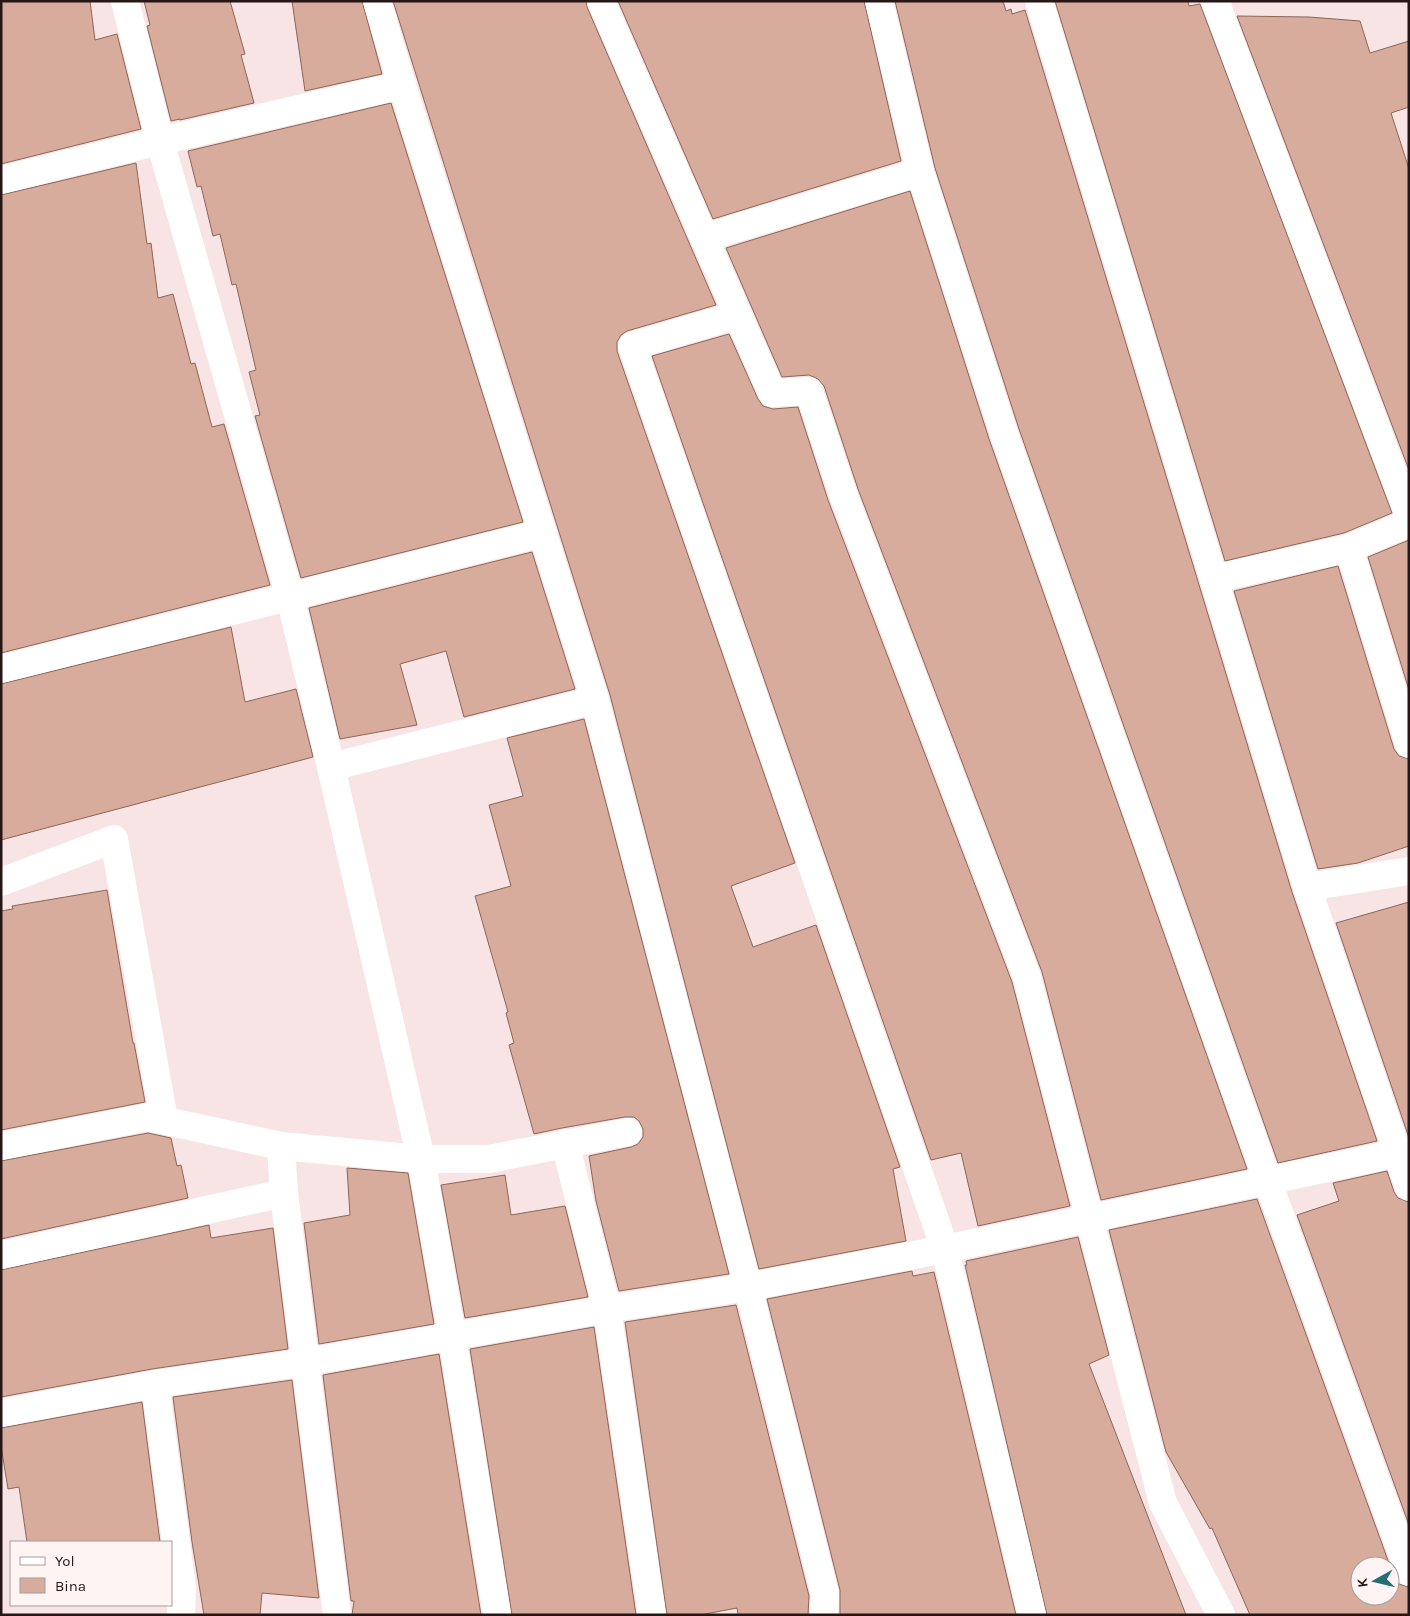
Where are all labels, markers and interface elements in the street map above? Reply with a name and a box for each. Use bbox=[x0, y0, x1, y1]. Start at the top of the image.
legend bbox=[10, 1541, 172, 1606]
text: Yol bbox=[55, 1552, 75, 1570]
north arrow bbox=[1350, 1556, 1400, 1606]
text: K bbox=[1353, 1576, 1372, 1588]
text: Bina bbox=[55, 1577, 86, 1595]

